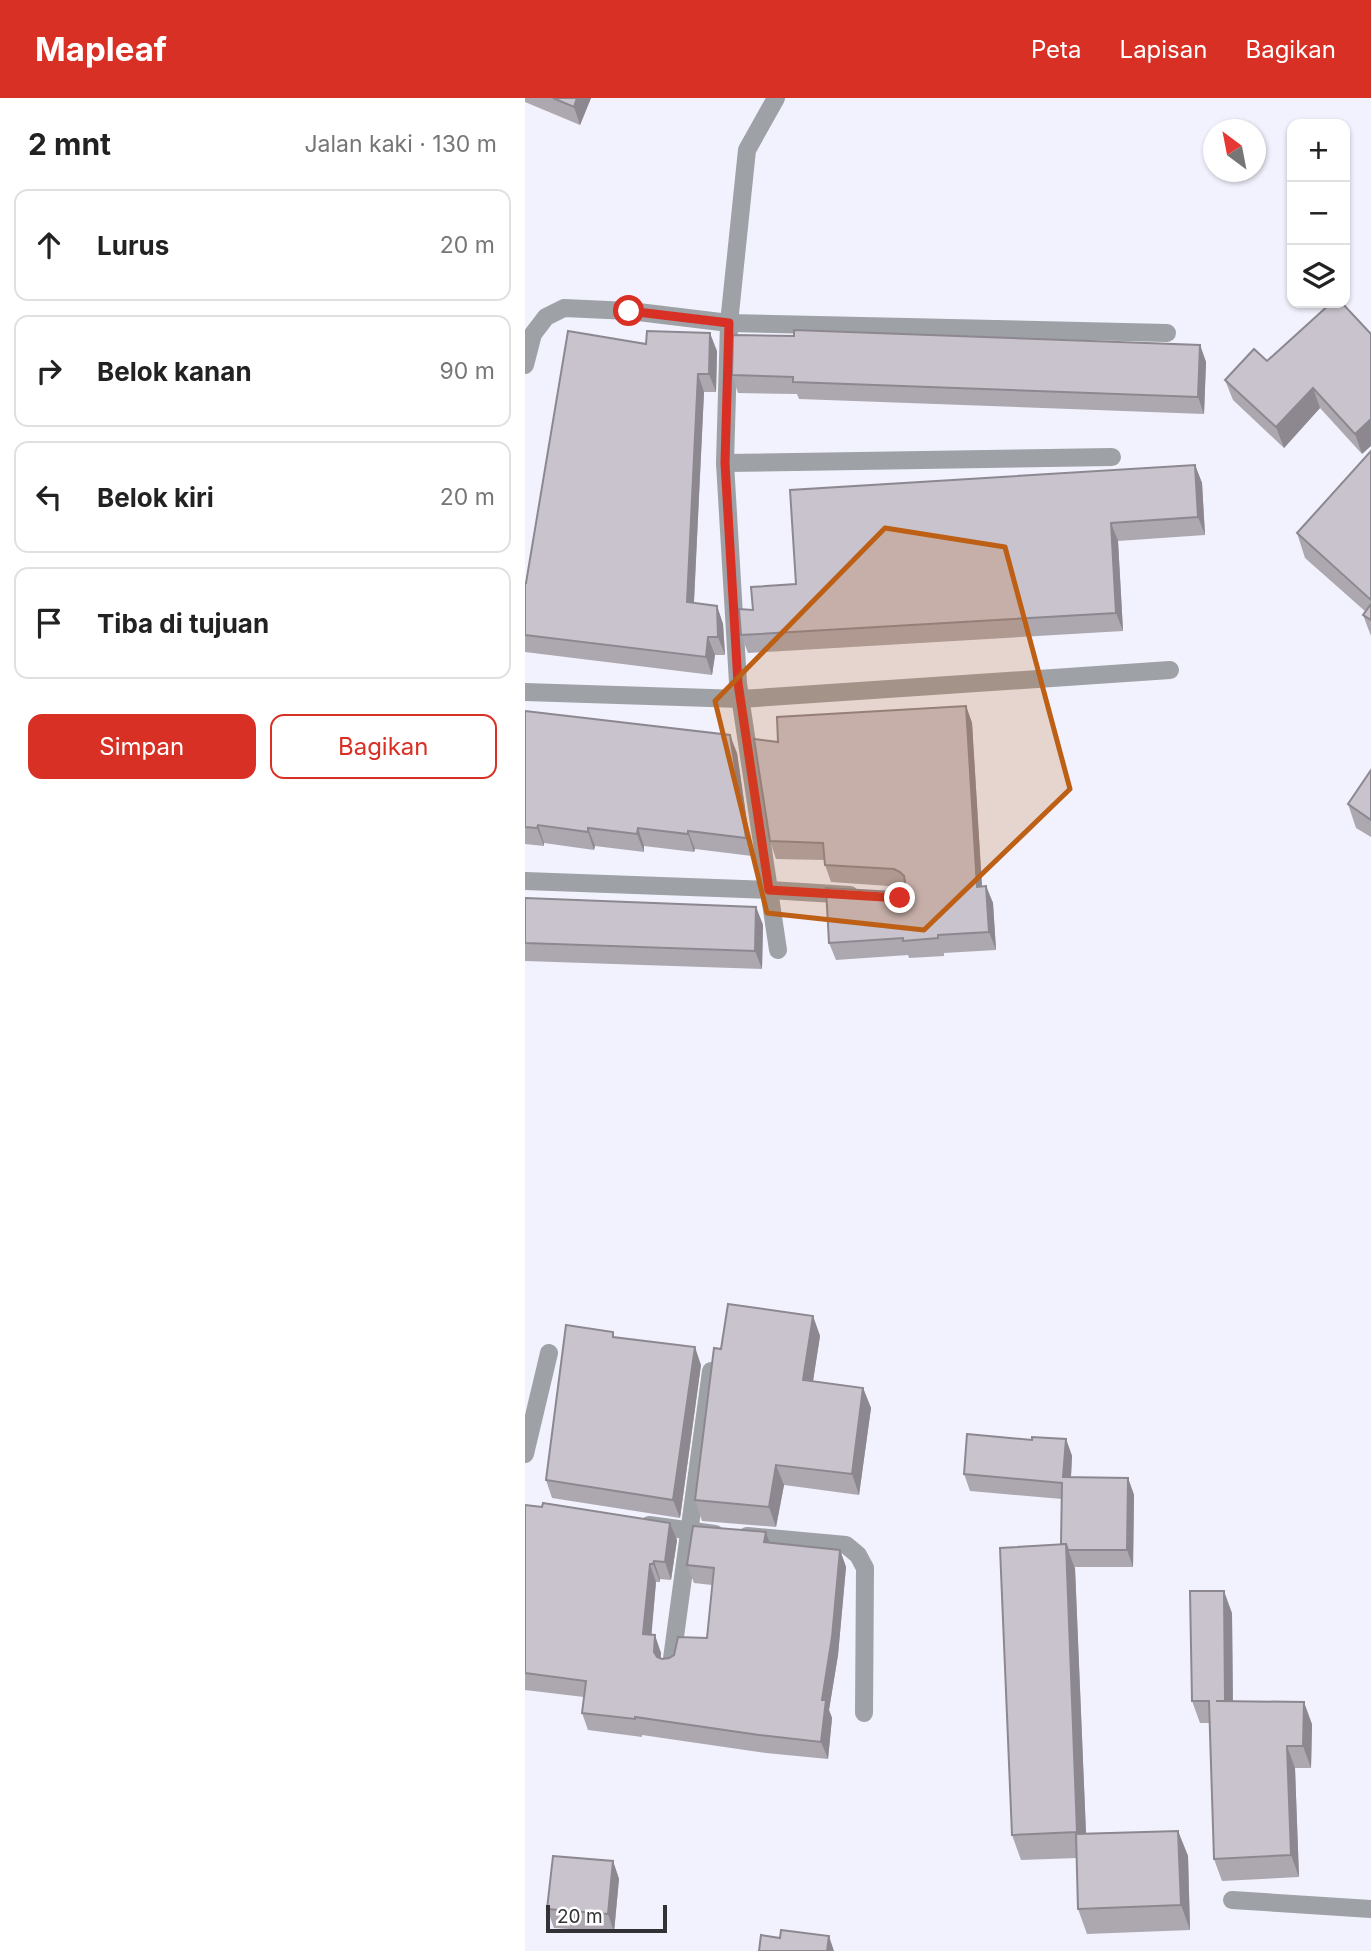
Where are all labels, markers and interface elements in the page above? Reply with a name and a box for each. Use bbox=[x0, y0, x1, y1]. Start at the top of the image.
text: Mapleaf bbox=[35, 29, 167, 69]
text: Peta bbox=[1031, 35, 1082, 64]
text: Lapisan bbox=[1120, 35, 1207, 64]
text: Bagikan bbox=[1245, 35, 1336, 64]
north arrow bbox=[1203, 119, 1266, 182]
map controls bbox=[1287, 119, 1350, 308]
button: + bbox=[1287, 119, 1350, 182]
text: 2 mnt bbox=[28, 126, 111, 162]
text: Jalan kaki · 130 m bbox=[304, 130, 497, 158]
button: − bbox=[1287, 182, 1350, 245]
icon: ahead bbox=[30, 226, 68, 264]
text: Lurus bbox=[97, 230, 169, 261]
text: 20 m bbox=[440, 231, 495, 259]
button: layers bbox=[1287, 245, 1350, 308]
route start bbox=[613, 295, 644, 326]
icon: right bbox=[30, 352, 68, 390]
text: Belok kanan bbox=[97, 356, 252, 387]
text: 90 m bbox=[440, 357, 495, 385]
icon: left bbox=[30, 478, 68, 516]
text: Belok kiri bbox=[97, 482, 214, 513]
text: 20 m bbox=[440, 483, 495, 511]
icon: arrive bbox=[30, 604, 68, 642]
text: Tiba di tujuan bbox=[97, 608, 269, 639]
button: Simpan bbox=[28, 714, 256, 779]
button: Bagikan bbox=[270, 714, 497, 779]
route end bbox=[884, 882, 915, 913]
scale bar bbox=[546, 1902, 667, 1934]
text: 20 m bbox=[557, 1905, 603, 1928]

